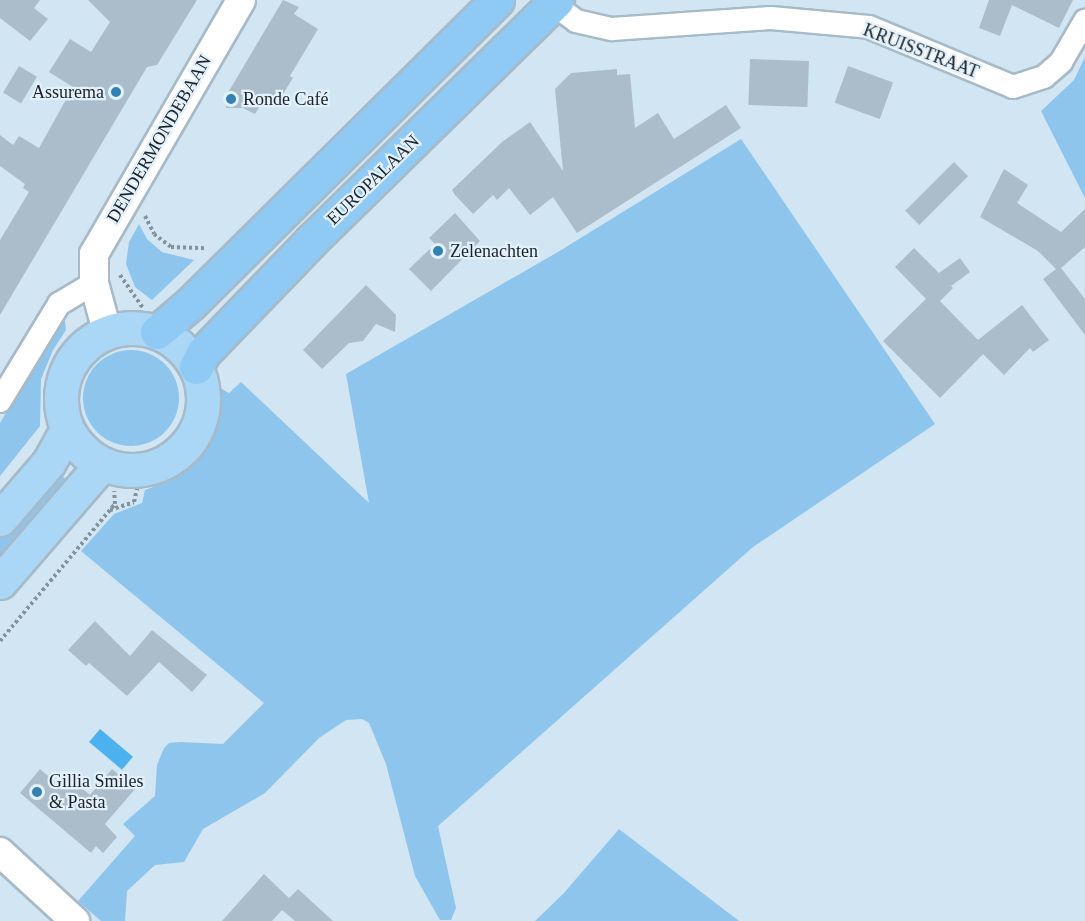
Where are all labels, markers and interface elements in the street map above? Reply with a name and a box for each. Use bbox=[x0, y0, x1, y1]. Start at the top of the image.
street label: KRUISSTRAAT bbox=[860, 19, 982, 83]
street label: DENDERMONDEBAAN bbox=[102, 51, 216, 227]
place label: Assurema bbox=[32, 81, 104, 103]
marker: Assurema bbox=[109, 85, 123, 99]
place label: Ronde Café bbox=[243, 88, 328, 110]
marker: Ronde Café bbox=[224, 92, 238, 106]
street label: EUROPALAAN bbox=[322, 130, 424, 230]
place label: Zelenachten bbox=[450, 240, 538, 262]
marker: Zelenachten bbox=[431, 244, 445, 258]
place label: Gillia Smiles & Pasta bbox=[49, 771, 144, 814]
marker: Gillia Smiles & Pasta bbox=[30, 785, 44, 799]

